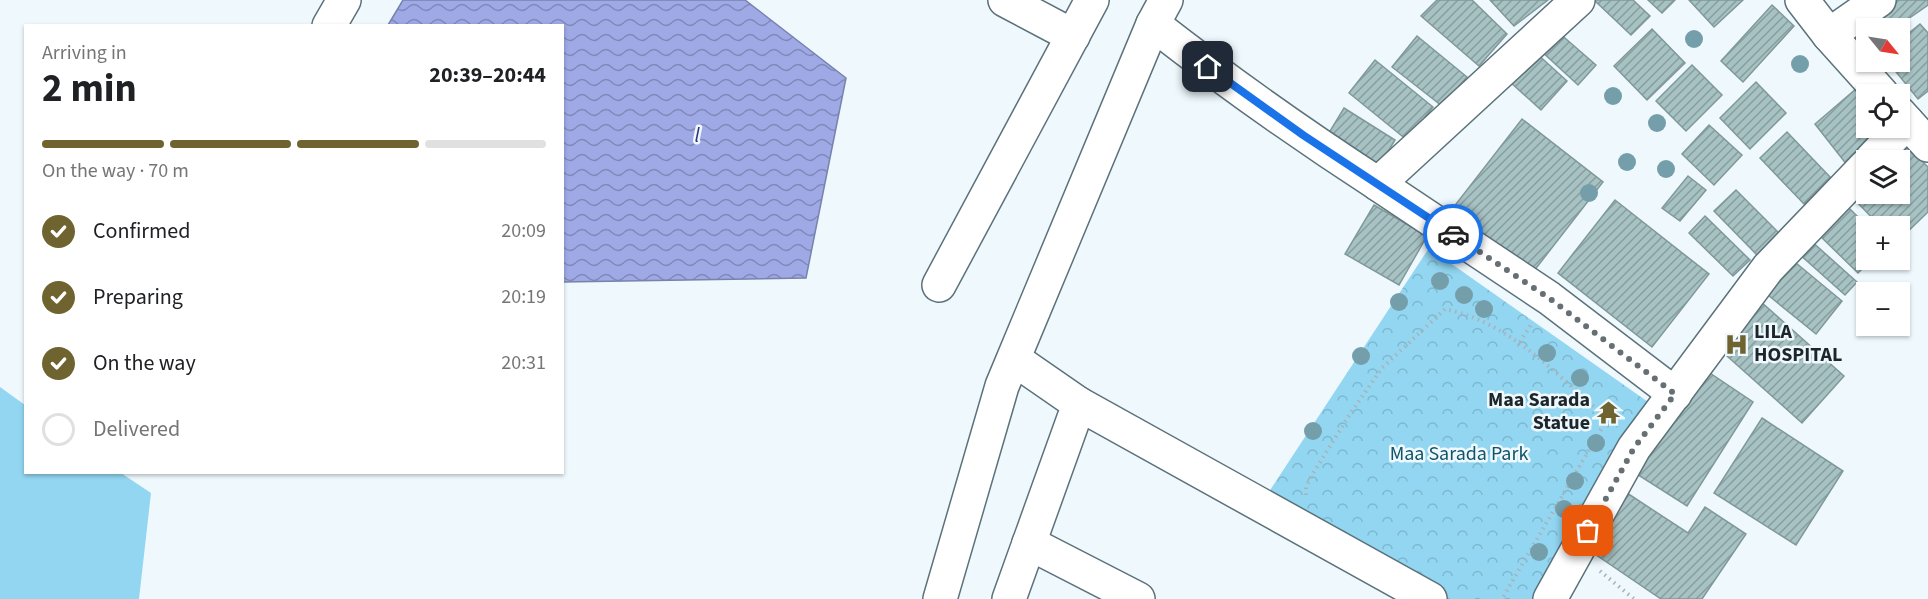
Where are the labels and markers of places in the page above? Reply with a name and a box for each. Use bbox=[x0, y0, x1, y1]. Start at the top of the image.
pin bbox=[1182, 41, 1233, 92]
place label: LILA HOSPITAL bbox=[1754, 318, 1842, 369]
hospital icon: LILA HOSPITAL bbox=[1723, 331, 1749, 357]
place label: Maa Sarada Statue bbox=[1488, 386, 1590, 437]
temple icon: Maa Sarada Statue bbox=[1595, 399, 1621, 425]
pin bbox=[1562, 505, 1613, 556]

